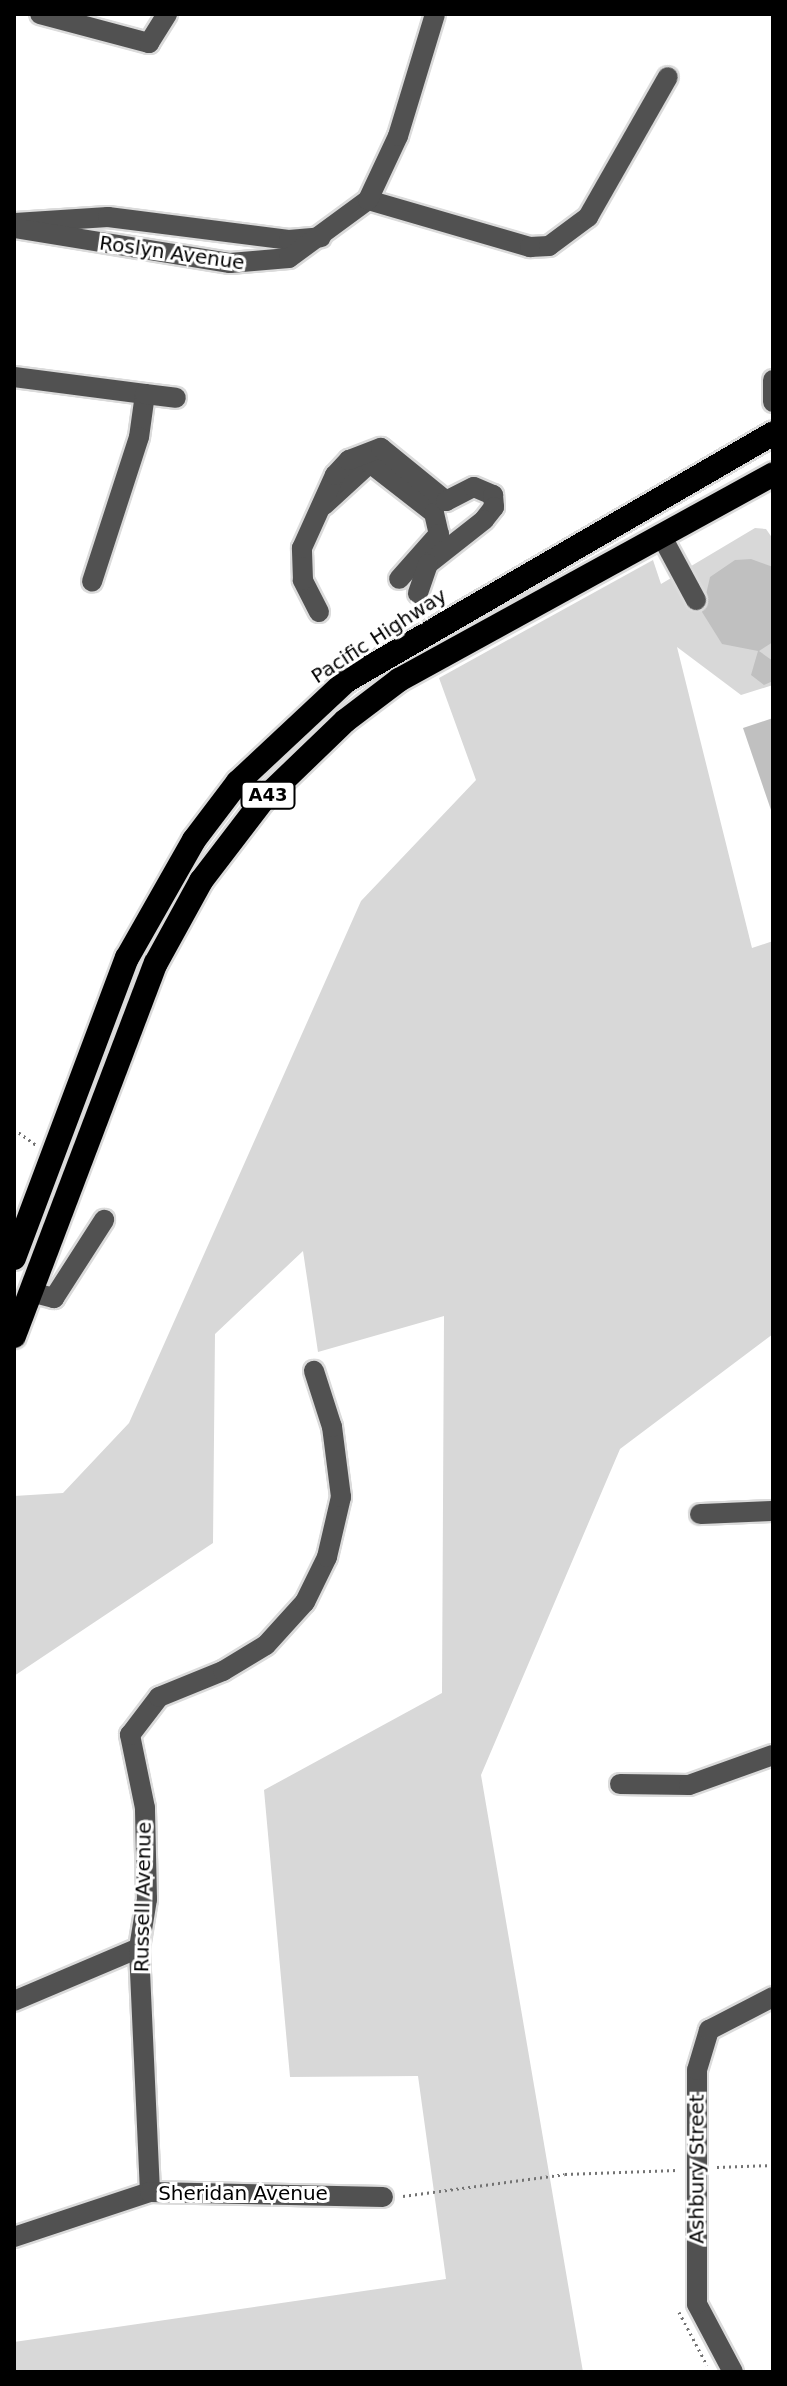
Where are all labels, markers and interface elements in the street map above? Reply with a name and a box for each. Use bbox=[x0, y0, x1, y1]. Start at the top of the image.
street label: Roslyn Avenue bbox=[98, 231, 246, 275]
street label: Pacific Highway bbox=[307, 583, 451, 689]
road number: A43 bbox=[240, 781, 296, 809]
street label: Russell Avenue bbox=[130, 1822, 156, 1972]
street label: Ashbury Street bbox=[685, 2094, 709, 2244]
street label: Sheridan Avenue bbox=[158, 2181, 328, 2205]

